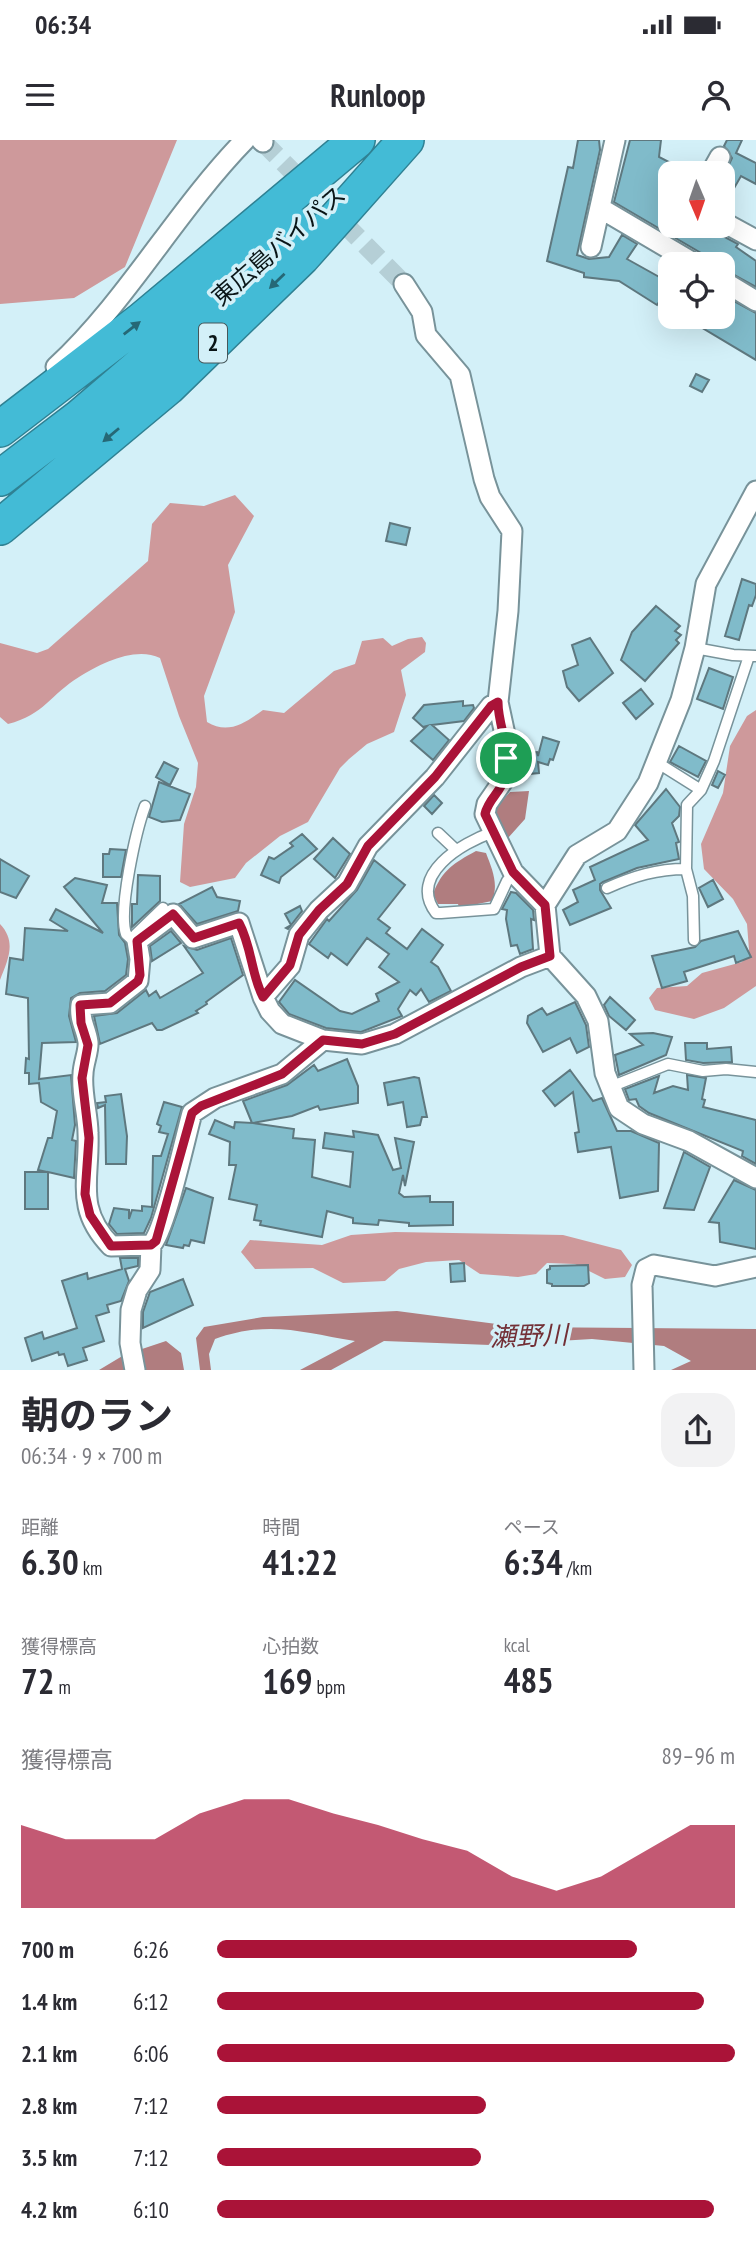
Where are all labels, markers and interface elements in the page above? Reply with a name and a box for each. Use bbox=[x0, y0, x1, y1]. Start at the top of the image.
text: 06:34 bbox=[35, 8, 91, 41]
text: Runloop bbox=[330, 74, 426, 116]
icon: menu bbox=[21, 76, 59, 114]
icon: person bbox=[697, 76, 735, 114]
north arrow bbox=[658, 161, 735, 238]
map controls bbox=[658, 161, 735, 329]
street label: 東広島バイパス bbox=[205, 179, 352, 312]
button: locate bbox=[658, 252, 735, 329]
one-way arrow bbox=[269, 272, 286, 289]
one-way arrow bbox=[123, 322, 141, 336]
road number: 2 bbox=[199, 324, 227, 362]
one-way arrow bbox=[102, 427, 119, 442]
pin bbox=[476, 728, 536, 788]
icon: arrive bbox=[487, 739, 525, 777]
water label: 瀬野川 bbox=[489, 1318, 572, 1353]
text: 朝のラン bbox=[21, 1390, 173, 1439]
button: share bbox=[661, 1393, 735, 1467]
text: 06:34 · 9 × 700 m bbox=[21, 1441, 162, 1470]
text: 距離 bbox=[21, 1515, 59, 1539]
text: 時間 bbox=[262, 1515, 300, 1539]
text: ペース bbox=[504, 1515, 560, 1539]
text: 6.30 bbox=[21, 1539, 79, 1585]
text: 41:22 bbox=[262, 1539, 338, 1585]
text: 6:34 bbox=[504, 1539, 563, 1585]
text: km bbox=[79, 1556, 102, 1580]
text: /km bbox=[563, 1556, 592, 1580]
text: kcal bbox=[504, 1633, 530, 1657]
text: 獲得標高 bbox=[21, 1634, 97, 1658]
text: 心拍数 bbox=[262, 1634, 319, 1658]
text: 485 bbox=[504, 1657, 554, 1703]
text: 72 bbox=[21, 1658, 54, 1704]
text: 169 bbox=[262, 1658, 313, 1704]
text: m bbox=[54, 1675, 71, 1699]
text: bpm bbox=[313, 1675, 345, 1699]
text: 89–96 m bbox=[662, 1741, 735, 1770]
text: 獲得標高 bbox=[21, 1745, 113, 1774]
text: 700 m bbox=[21, 1935, 74, 1964]
text: 6:26 bbox=[133, 1935, 169, 1964]
text: 1.4 km bbox=[21, 1987, 77, 2016]
text: 6:12 bbox=[133, 1987, 169, 2016]
text: 2.1 km bbox=[21, 2039, 77, 2068]
text: 6:06 bbox=[133, 2039, 169, 2068]
text: 2.8 km bbox=[21, 2091, 77, 2120]
text: 7:12 bbox=[133, 2091, 169, 2120]
text: 3.5 km bbox=[21, 2143, 77, 2172]
text: 7:12 bbox=[133, 2143, 169, 2172]
text: 4.2 km bbox=[21, 2195, 77, 2224]
text: 6:10 bbox=[133, 2195, 169, 2224]

